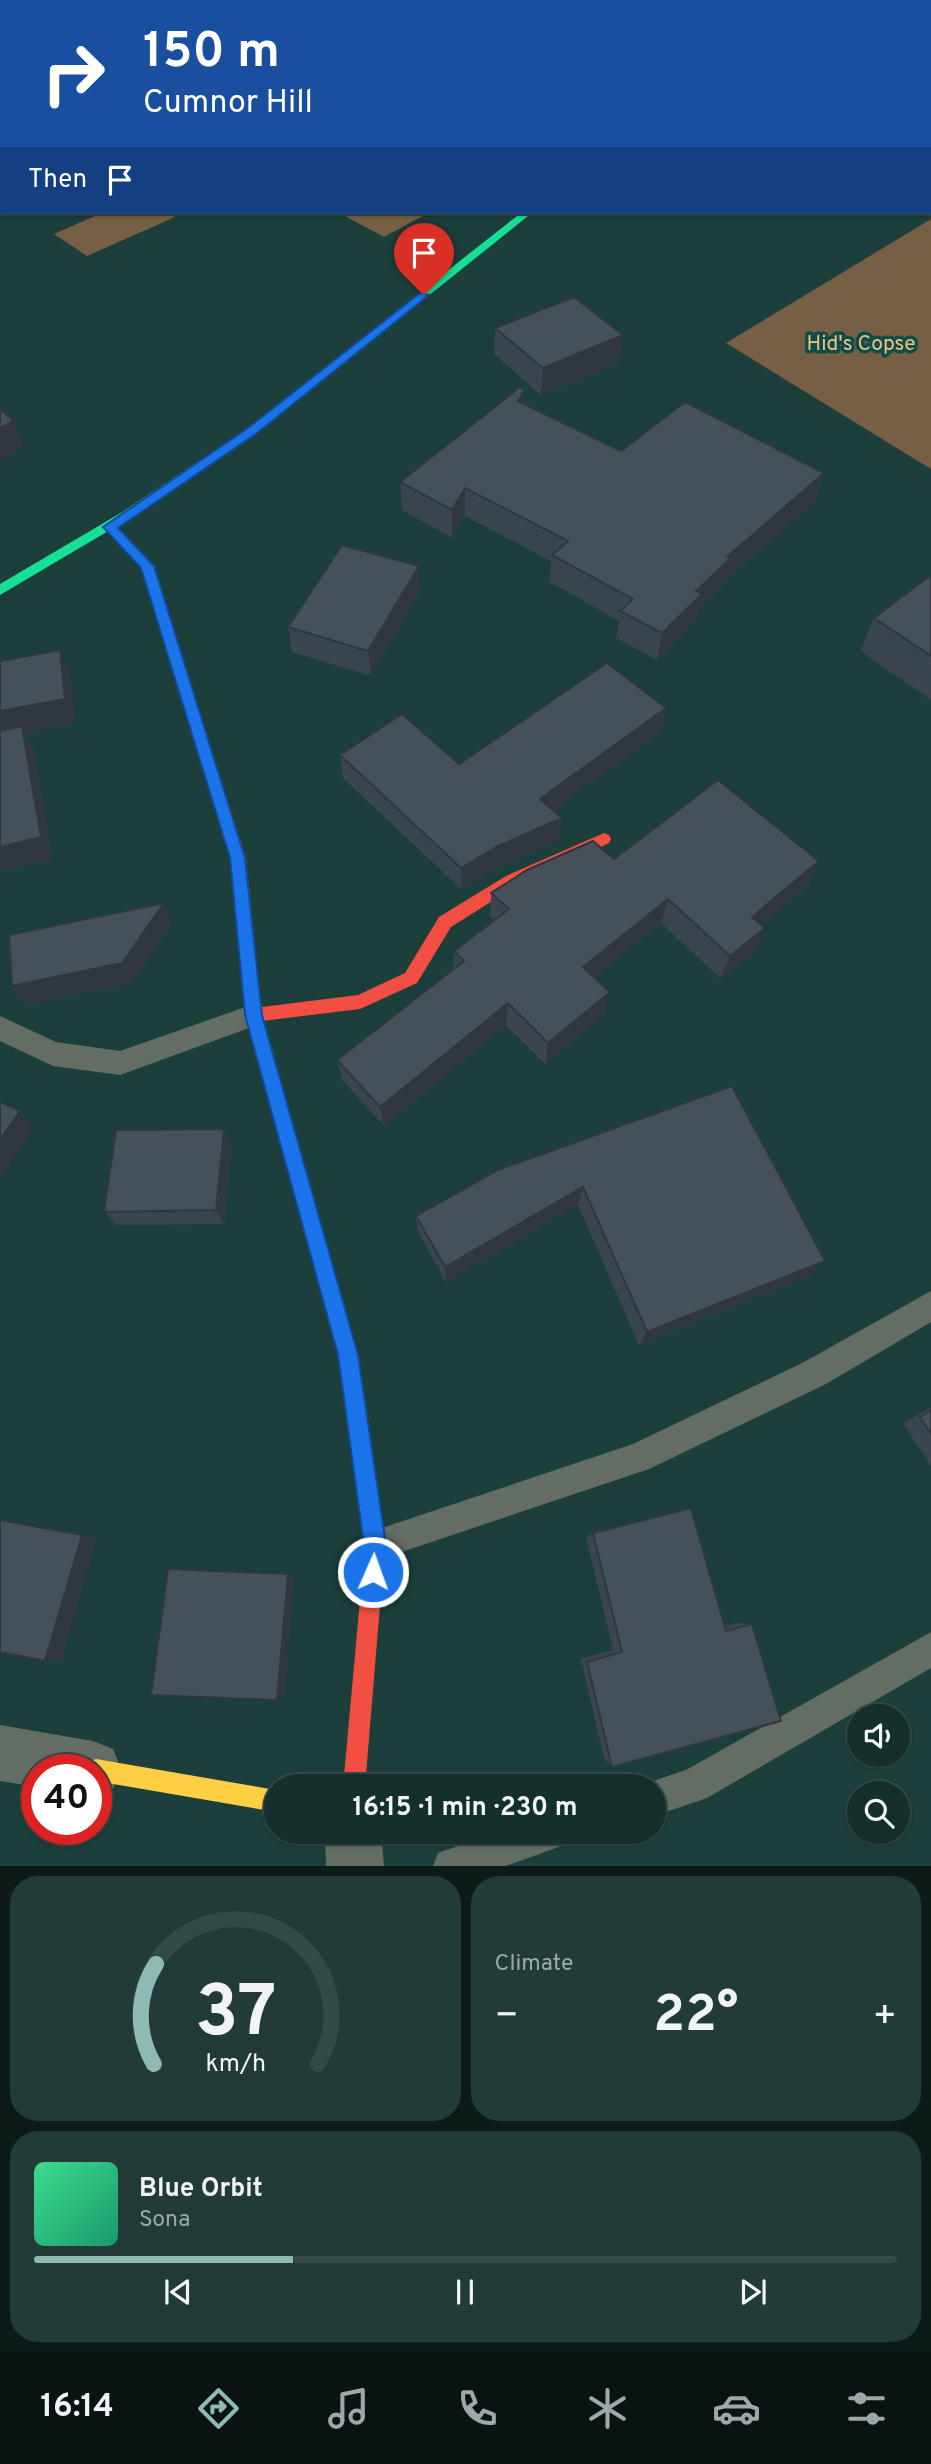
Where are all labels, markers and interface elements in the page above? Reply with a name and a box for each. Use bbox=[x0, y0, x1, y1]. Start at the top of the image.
text: 150 m bbox=[143, 23, 280, 85]
icon: right bbox=[28, 28, 119, 119]
text: Cumnor Hill bbox=[143, 84, 313, 124]
icon: arrive bbox=[101, 161, 139, 199]
text: Then bbox=[28, 164, 87, 197]
pin bbox=[394, 223, 454, 295]
icon: arrive bbox=[405, 234, 443, 272]
park label: Hid's Copse bbox=[806, 331, 916, 358]
position arrow bbox=[336, 1535, 410, 1609]
map controls bbox=[847, 1704, 910, 1844]
button: sound bbox=[847, 1704, 910, 1767]
speed limit sign: 40 bbox=[21, 1754, 112, 1845]
button: search bbox=[847, 1781, 910, 1844]
text: 16:15 · 1 min · 230 m bbox=[353, 1792, 577, 1825]
text: Climate bbox=[495, 1950, 573, 1979]
text: 37 bbox=[194, 1971, 276, 2063]
text: 22° bbox=[653, 1984, 738, 2050]
text: − bbox=[495, 1993, 519, 2042]
text: + bbox=[872, 1993, 897, 2042]
text: km/h bbox=[205, 2049, 266, 2081]
text: Blue Orbit bbox=[139, 2173, 263, 2206]
text: Sona bbox=[139, 2206, 190, 2235]
icon: previous bbox=[159, 2273, 197, 2311]
icon: pause bbox=[446, 2273, 484, 2311]
icon: next bbox=[734, 2273, 772, 2311]
icon: directions bbox=[194, 2384, 243, 2433]
icon: music bbox=[324, 2384, 373, 2433]
icon: phone bbox=[453, 2384, 502, 2433]
icon: climate bbox=[583, 2384, 632, 2433]
icon: car bbox=[712, 2384, 761, 2433]
icon: filters bbox=[842, 2384, 891, 2433]
text: 16:14 bbox=[40, 2388, 114, 2428]

